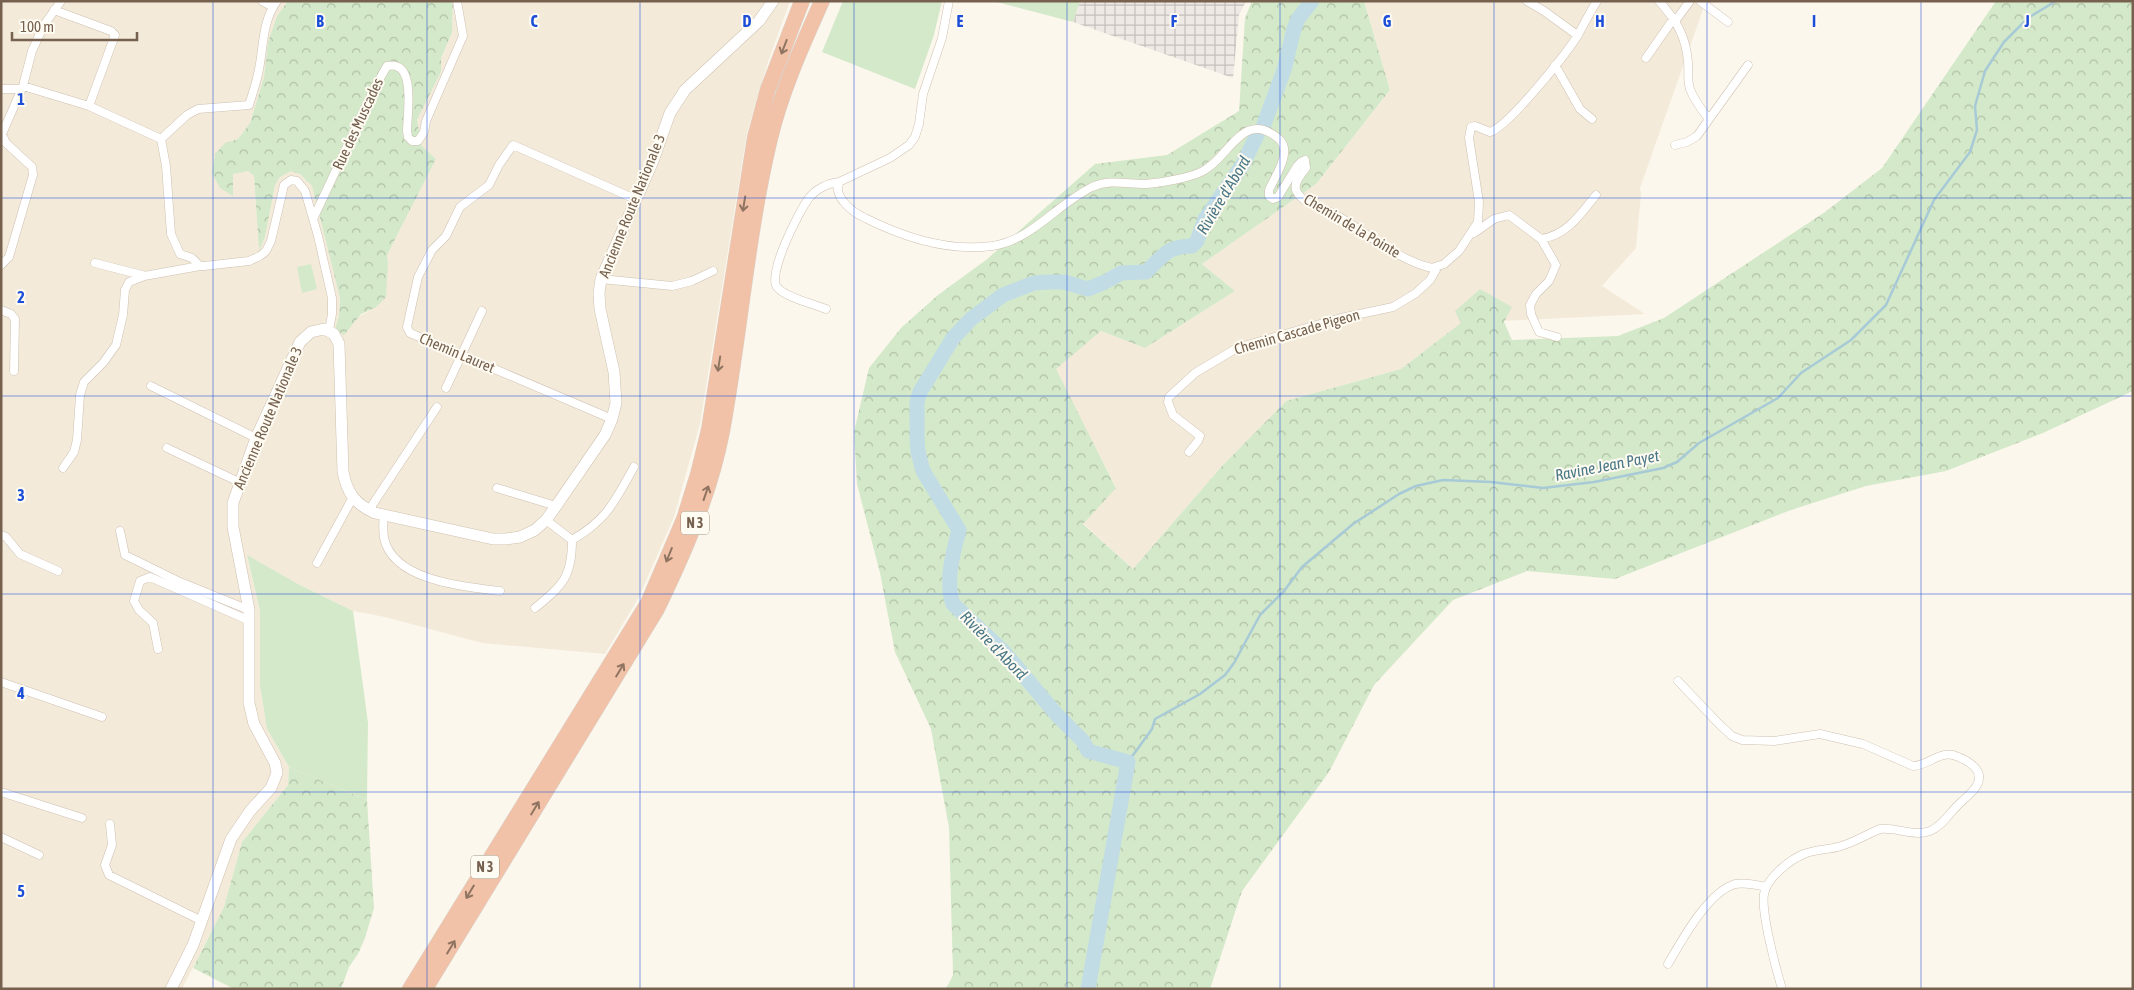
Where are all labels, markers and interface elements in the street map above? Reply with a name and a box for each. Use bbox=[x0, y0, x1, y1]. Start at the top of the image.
scale bar bbox=[12, 10, 138, 42]
text: B bbox=[316, 12, 324, 30]
text: C bbox=[530, 12, 538, 30]
text: D bbox=[743, 12, 752, 30]
text: E bbox=[957, 12, 964, 30]
text: F bbox=[1171, 12, 1178, 30]
text: G bbox=[1383, 12, 1392, 30]
text: H bbox=[1595, 12, 1605, 30]
text: I bbox=[1812, 12, 1816, 30]
text: J bbox=[2023, 12, 2030, 30]
text: 100 m bbox=[20, 18, 54, 35]
one-way arrow bbox=[779, 39, 789, 54]
street label: Rue des Muscades bbox=[329, 75, 386, 172]
text: 1 bbox=[17, 90, 25, 108]
street label: Ancienne Route Nationale 3 bbox=[595, 132, 668, 280]
water label: Rivière d'Abord bbox=[1193, 152, 1254, 237]
street label: Chemin de la Pointe bbox=[1301, 190, 1404, 261]
one-way arrow bbox=[739, 195, 749, 211]
text: 2 bbox=[17, 288, 25, 306]
street label: Chemin Cascade Pigeon bbox=[1232, 305, 1362, 358]
street label: Chemin Lauret bbox=[417, 329, 497, 376]
street label: Ancienne Route Nationale 3 bbox=[230, 344, 305, 492]
one-way arrow bbox=[714, 356, 724, 372]
water label: Ravine Jean Payet bbox=[1553, 446, 1661, 485]
one-way arrow bbox=[702, 485, 711, 501]
text: 3 bbox=[17, 486, 25, 504]
road number: N 3 bbox=[681, 512, 709, 534]
one-way arrow bbox=[664, 547, 673, 562]
water label: Rivière d'Abord bbox=[957, 607, 1031, 683]
one-way arrow bbox=[615, 663, 625, 677]
text: 4 bbox=[16, 684, 25, 702]
one-way arrow bbox=[531, 802, 541, 816]
road number: N 3 bbox=[471, 856, 499, 879]
text: 5 bbox=[17, 882, 25, 900]
one-way arrow bbox=[464, 884, 474, 898]
one-way arrow bbox=[446, 941, 456, 955]

